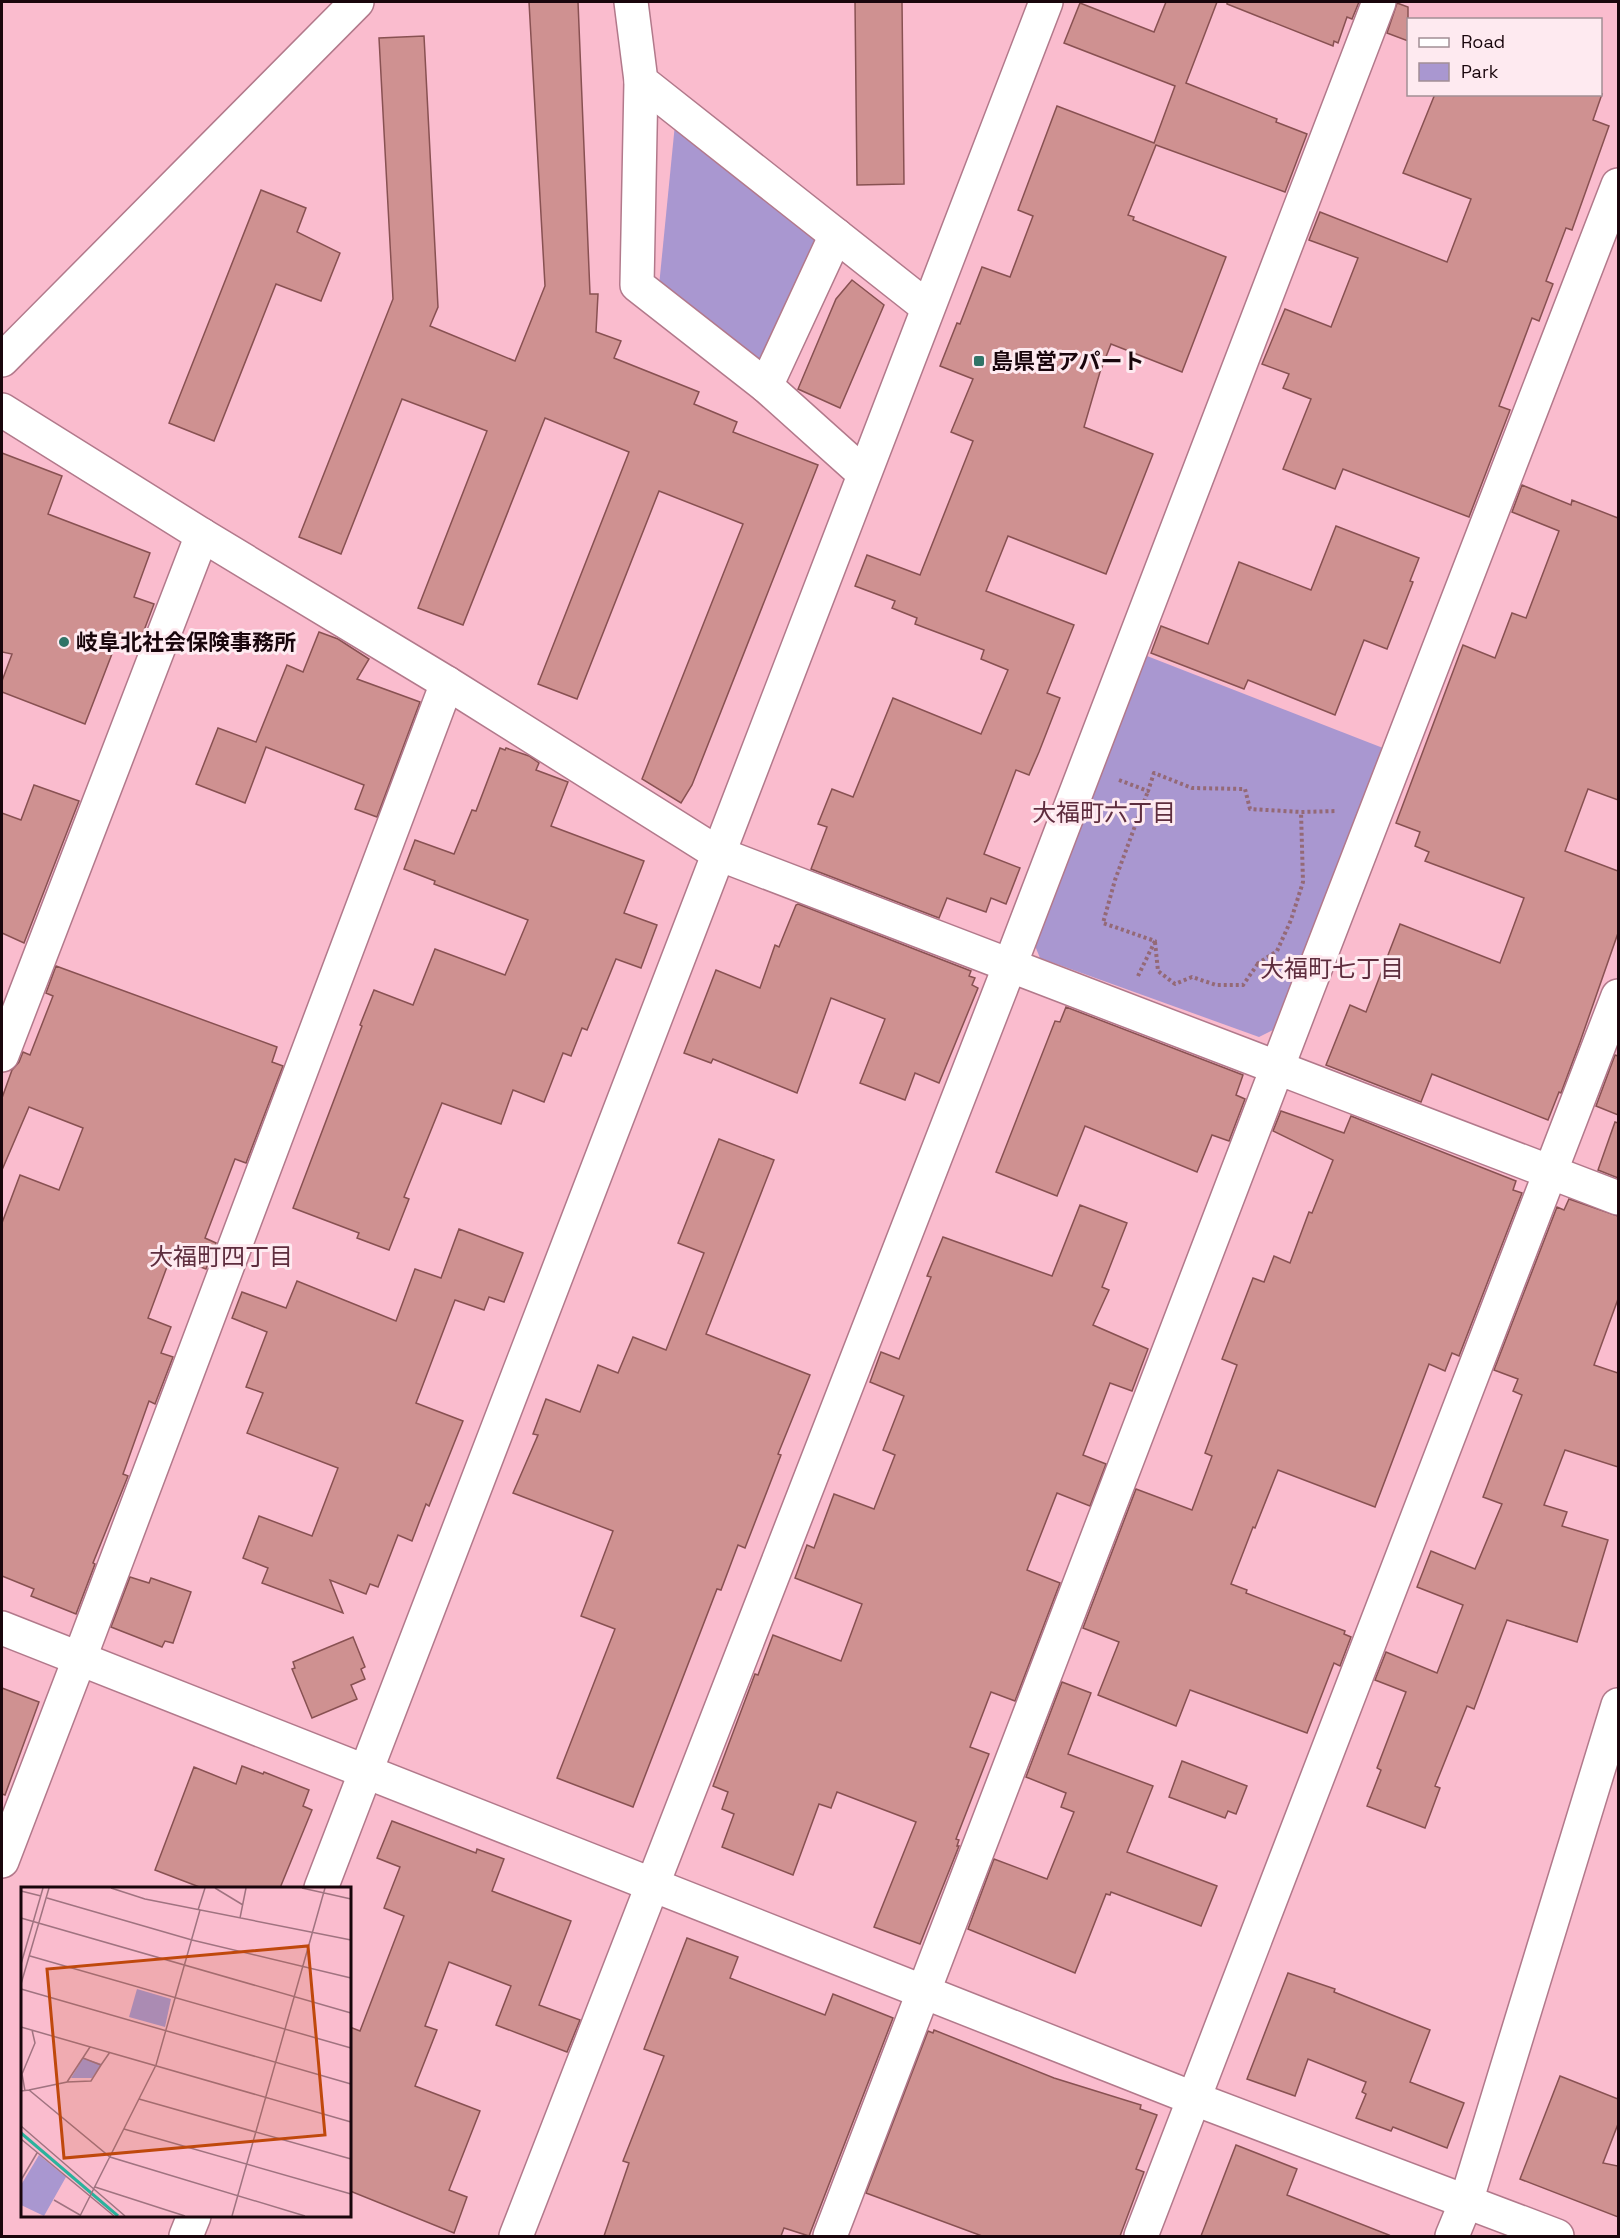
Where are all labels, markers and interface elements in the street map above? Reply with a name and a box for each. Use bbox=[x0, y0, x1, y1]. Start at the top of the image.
legend bbox=[1407, 18, 1602, 96]
text: Road bbox=[1461, 30, 1505, 53]
text: Park bbox=[1461, 60, 1499, 83]
place label: 島県営アパート bbox=[991, 347, 1145, 375]
marker: 島県営アパート bbox=[972, 354, 986, 368]
place label: 岐阜北社会保険事務所 bbox=[76, 628, 296, 656]
marker: 岐阜北社会保険事務所 bbox=[57, 635, 71, 649]
district label: 大福町六丁目 bbox=[1032, 797, 1176, 828]
district label: 大福町七丁目 bbox=[1260, 953, 1404, 984]
district label: 大福町四丁目 bbox=[149, 1241, 293, 1272]
inset map bbox=[21, 1887, 351, 2217]

